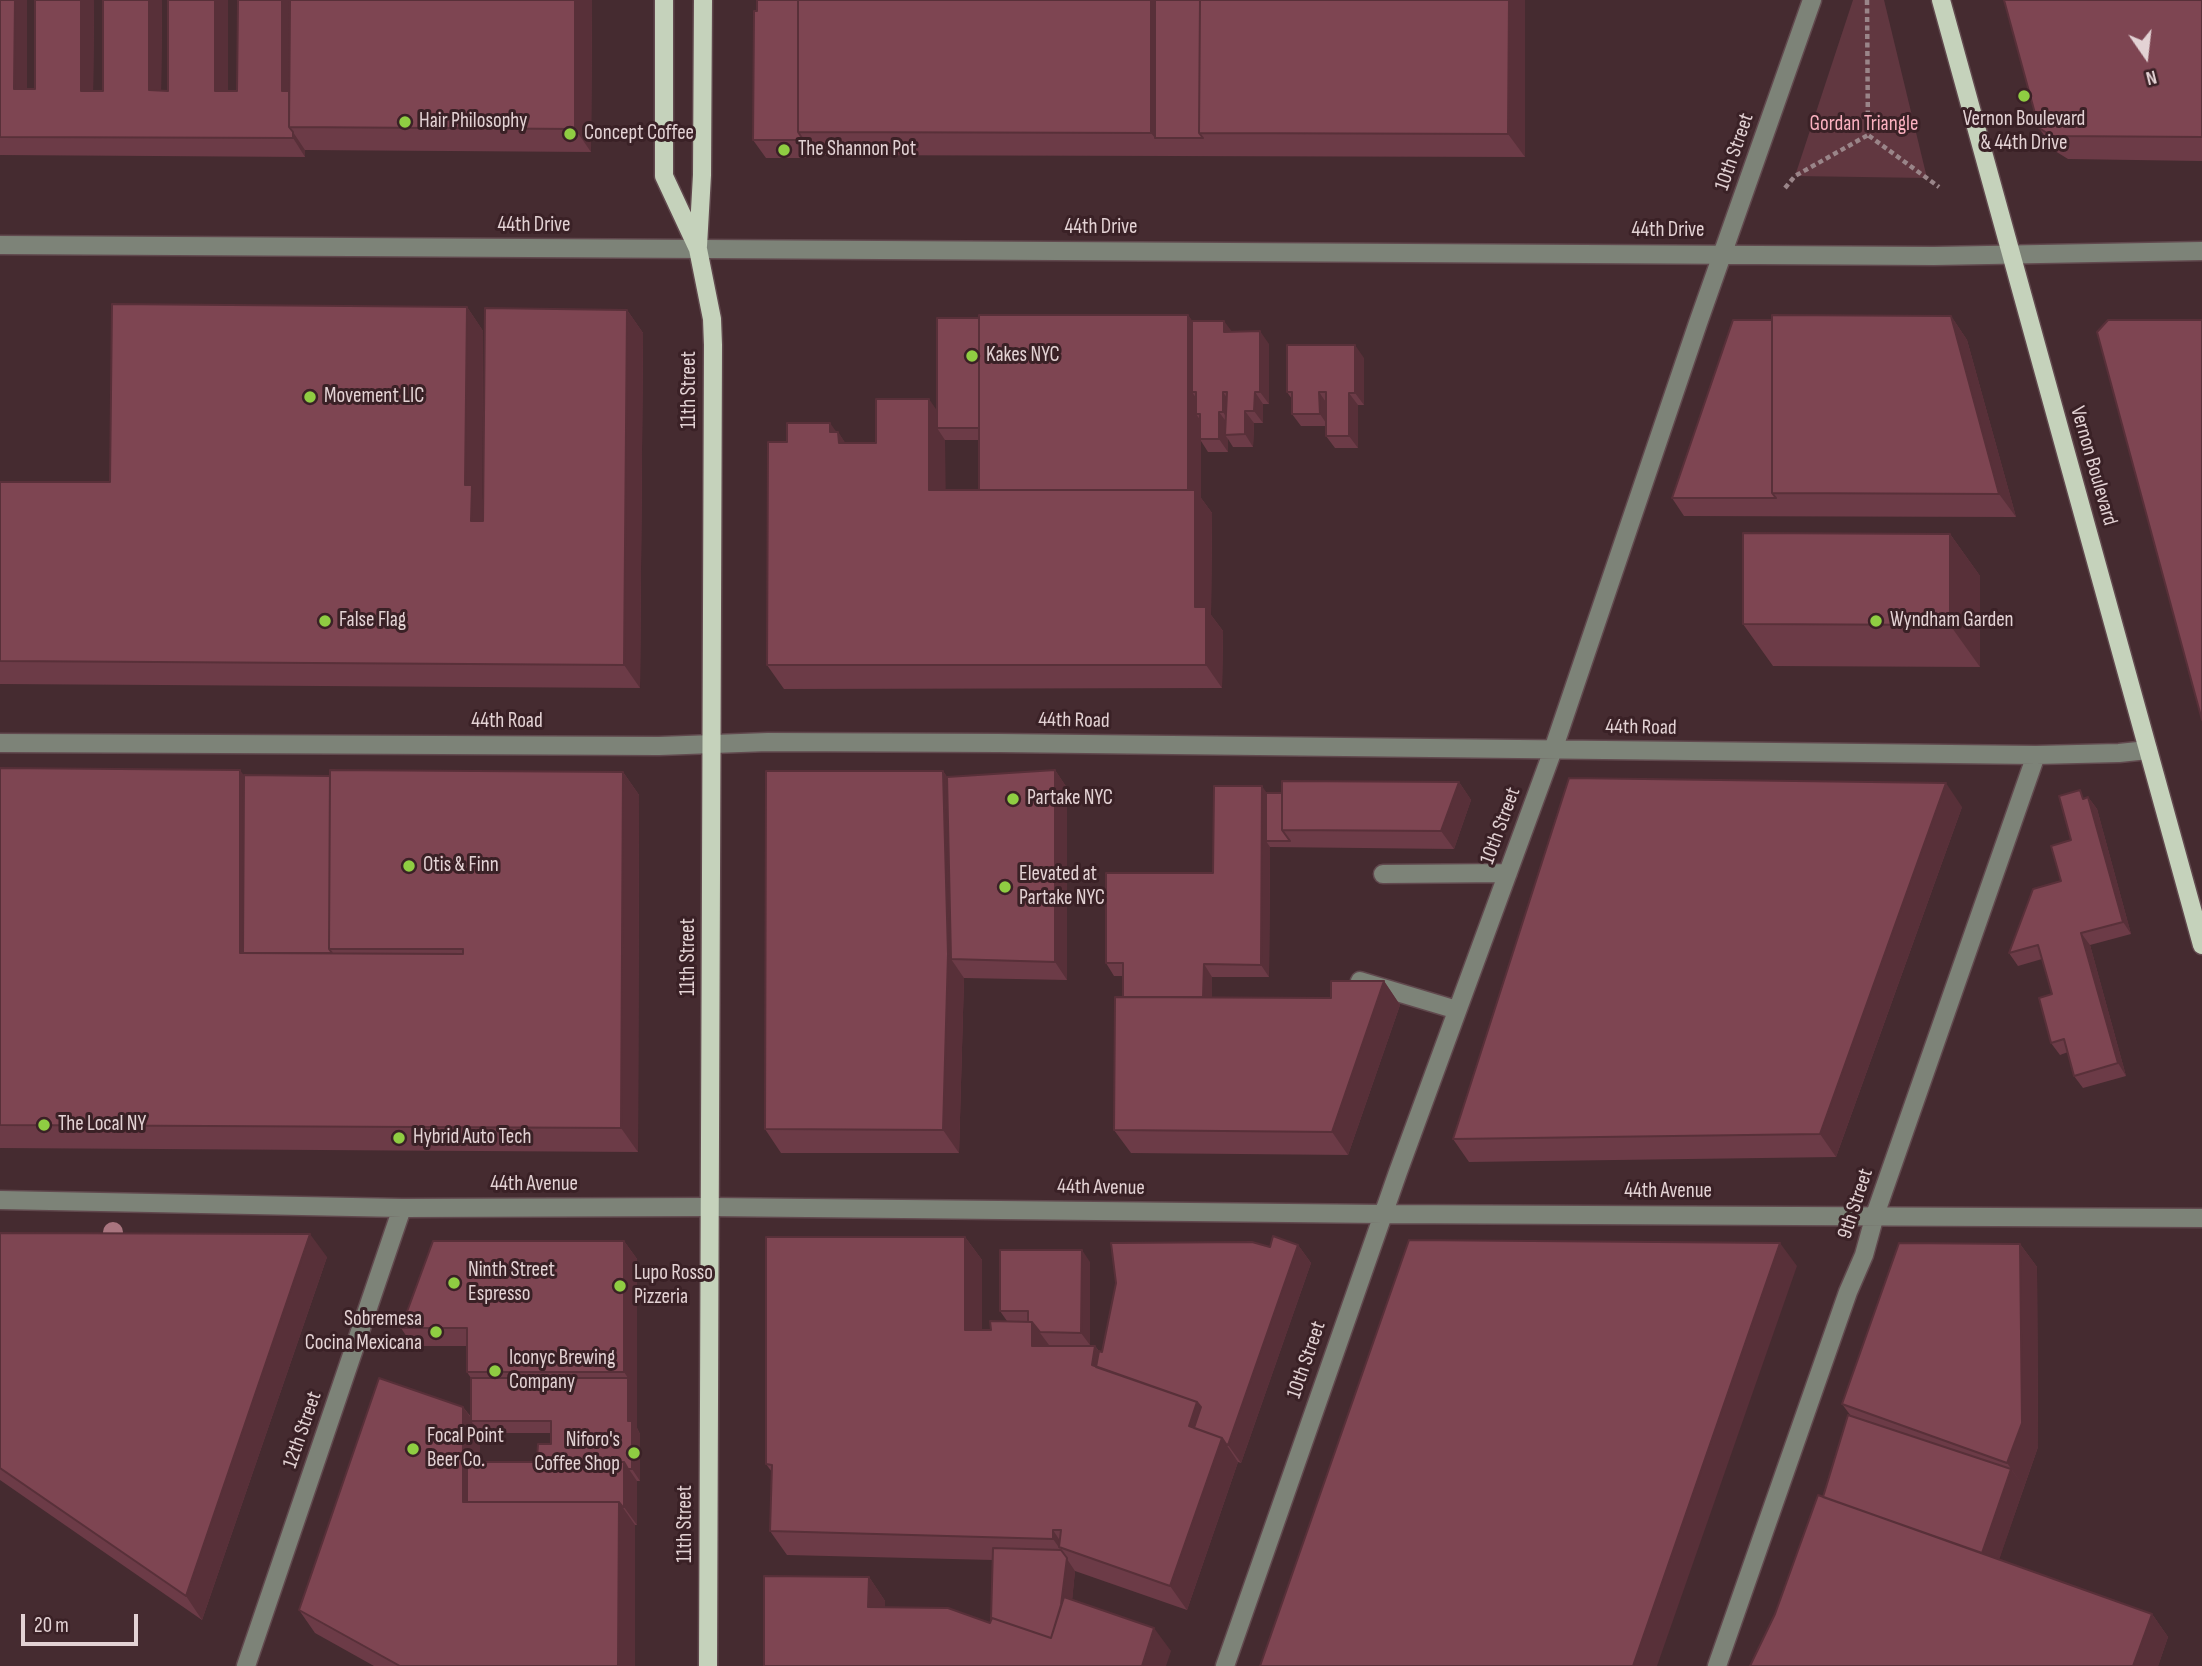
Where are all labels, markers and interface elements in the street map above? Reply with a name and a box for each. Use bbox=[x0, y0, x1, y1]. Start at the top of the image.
north arrow bbox=[2111, 21, 2181, 91]
text: N bbox=[2143, 64, 2159, 89]
marker: Vernon Boulevard & 44th Drive bbox=[2016, 88, 2032, 104]
place label: Vernon Boulevard & 44th Drive bbox=[1963, 107, 2085, 157]
place label: Hair Philosophy bbox=[419, 109, 527, 135]
street label: 10th Street bbox=[1710, 110, 1760, 194]
park label: Gordan Triangle bbox=[1810, 112, 1918, 138]
marker: Hair Philosophy bbox=[397, 114, 413, 130]
place label: Concept Coffee bbox=[584, 121, 694, 147]
marker: Concept Coffee bbox=[562, 126, 578, 142]
place label: The Shannon Pot bbox=[798, 137, 916, 163]
marker: The Shannon Pot bbox=[776, 142, 792, 158]
street label: 44th Drive bbox=[497, 213, 571, 239]
street label: 44th Drive bbox=[1064, 215, 1138, 241]
street label: 44th Drive bbox=[1631, 218, 1705, 244]
place label: Kakes NYC bbox=[986, 343, 1060, 369]
marker: Kakes NYC bbox=[964, 348, 980, 364]
street label: 11th Street bbox=[677, 351, 703, 429]
place label: Movement LIC bbox=[324, 384, 424, 410]
marker: Movement LIC bbox=[302, 389, 318, 405]
street label: Vernon Boulevard bbox=[2064, 404, 2122, 528]
place label: False Flag bbox=[339, 608, 406, 634]
place label: Wyndham Garden bbox=[1890, 608, 2014, 634]
marker: False Flag bbox=[317, 613, 333, 629]
marker: Wyndham Garden bbox=[1868, 613, 1884, 629]
street label: 44th Road bbox=[1038, 708, 1110, 734]
street label: 44th Road bbox=[471, 709, 543, 735]
street label: 44th Road bbox=[1605, 715, 1677, 741]
street label: 10th Street bbox=[1476, 784, 1526, 868]
place label: Partake NYC bbox=[1027, 786, 1113, 812]
marker: Partake NYC bbox=[1005, 791, 1021, 807]
place label: Otis & Finn bbox=[423, 853, 499, 879]
marker: Otis & Finn bbox=[401, 858, 417, 874]
place label: Elevated at Partake NYC bbox=[1019, 862, 1105, 912]
marker: Elevated at Partake NYC bbox=[997, 879, 1013, 895]
street label: 11th Street bbox=[676, 918, 702, 996]
place label: The Local NY bbox=[58, 1112, 146, 1138]
marker: The Local NY bbox=[36, 1117, 52, 1133]
place label: Hybrid Auto Tech bbox=[413, 1125, 532, 1151]
marker: Hybrid Auto Tech bbox=[391, 1130, 407, 1146]
street label: 9th Street bbox=[1833, 1166, 1879, 1242]
street label: 44th Avenue bbox=[490, 1172, 578, 1198]
street label: 44th Avenue bbox=[1057, 1175, 1145, 1201]
street label: 44th Avenue bbox=[1624, 1179, 1712, 1205]
place label: Ninth Street Espresso bbox=[468, 1258, 555, 1308]
place label: Lupo Rosso Pizzeria bbox=[634, 1261, 713, 1311]
marker: Ninth Street Espresso bbox=[446, 1275, 462, 1291]
marker: Lupo Rosso Pizzeria bbox=[612, 1278, 628, 1294]
place label: Sobremesa Cocina Mexicana bbox=[305, 1307, 422, 1357]
street label: 10th Street bbox=[1282, 1318, 1332, 1402]
marker: Sobremesa Cocina Mexicana bbox=[428, 1324, 444, 1340]
place label: Iconyc Brewing Company bbox=[509, 1346, 615, 1396]
marker: Iconyc Brewing Company bbox=[487, 1363, 503, 1379]
street label: 12th Street bbox=[278, 1388, 328, 1472]
place label: Focal Point Beer Co. bbox=[427, 1424, 504, 1474]
place label: Niforo's Coffee Shop bbox=[534, 1428, 620, 1478]
marker: Focal Point Beer Co. bbox=[405, 1441, 421, 1457]
marker: Niforo's Coffee Shop bbox=[626, 1445, 642, 1461]
street label: 11th Street bbox=[673, 1485, 699, 1563]
scale bar bbox=[24, 1600, 142, 1644]
text: 20 m bbox=[34, 1613, 69, 1638]

